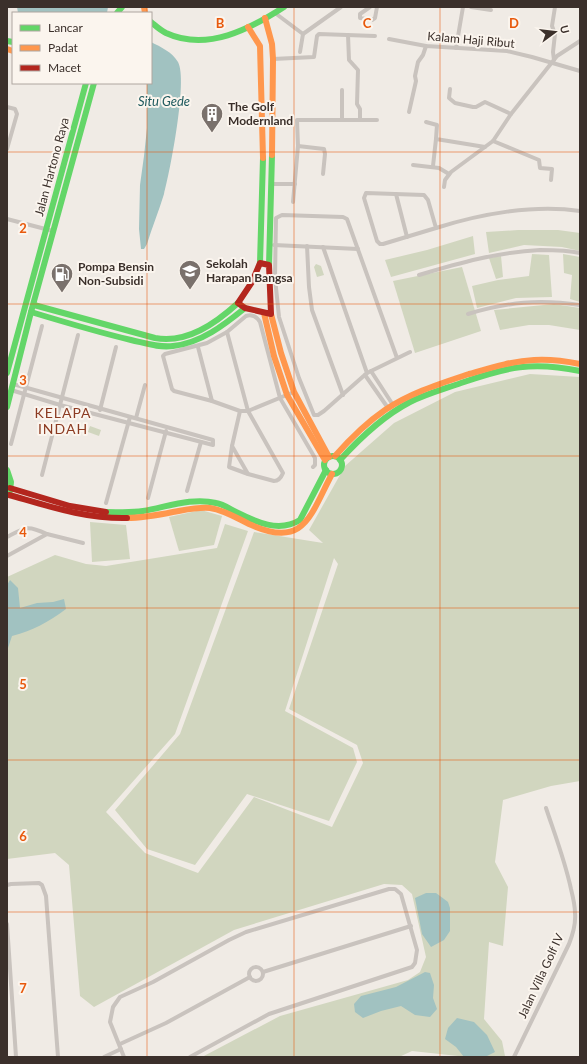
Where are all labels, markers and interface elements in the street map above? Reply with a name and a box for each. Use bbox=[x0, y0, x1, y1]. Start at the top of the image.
legend bbox=[12, 12, 152, 84]
north arrow bbox=[535, 12, 575, 52]
text: B bbox=[216, 15, 225, 31]
text: C bbox=[363, 15, 372, 31]
text: D bbox=[509, 15, 519, 31]
text: Lancar bbox=[48, 20, 84, 35]
text: U bbox=[558, 24, 572, 35]
street label: Kalam Haji Ribut bbox=[427, 28, 516, 51]
text: Padat bbox=[48, 40, 79, 55]
text: Macet bbox=[48, 60, 82, 75]
water label: Situ Gede bbox=[138, 93, 190, 109]
place label: The Golf Modernland bbox=[228, 99, 293, 128]
building icon: The Golf Modernland bbox=[199, 101, 225, 134]
street label: Jalan Hartono Raya bbox=[31, 116, 72, 218]
text: 2 bbox=[19, 220, 27, 236]
place label: Sekolah Harapan Bangsa bbox=[206, 256, 293, 285]
school or university icon: Sekolah Harapan Bangsa bbox=[177, 258, 203, 291]
place label: Pompa Bensin Non-Subsidi bbox=[78, 259, 154, 288]
fuel station icon: Pompa Bensin Non-Subsidi bbox=[49, 261, 75, 294]
text: 3 bbox=[19, 372, 27, 388]
district label: KELAPA INDAH bbox=[34, 404, 92, 437]
text: 4 bbox=[19, 524, 27, 540]
text: 5 bbox=[19, 676, 27, 692]
text: 6 bbox=[19, 828, 27, 844]
street label: Jalan Villa Golf IV bbox=[514, 930, 567, 1020]
text: 7 bbox=[19, 980, 27, 996]

